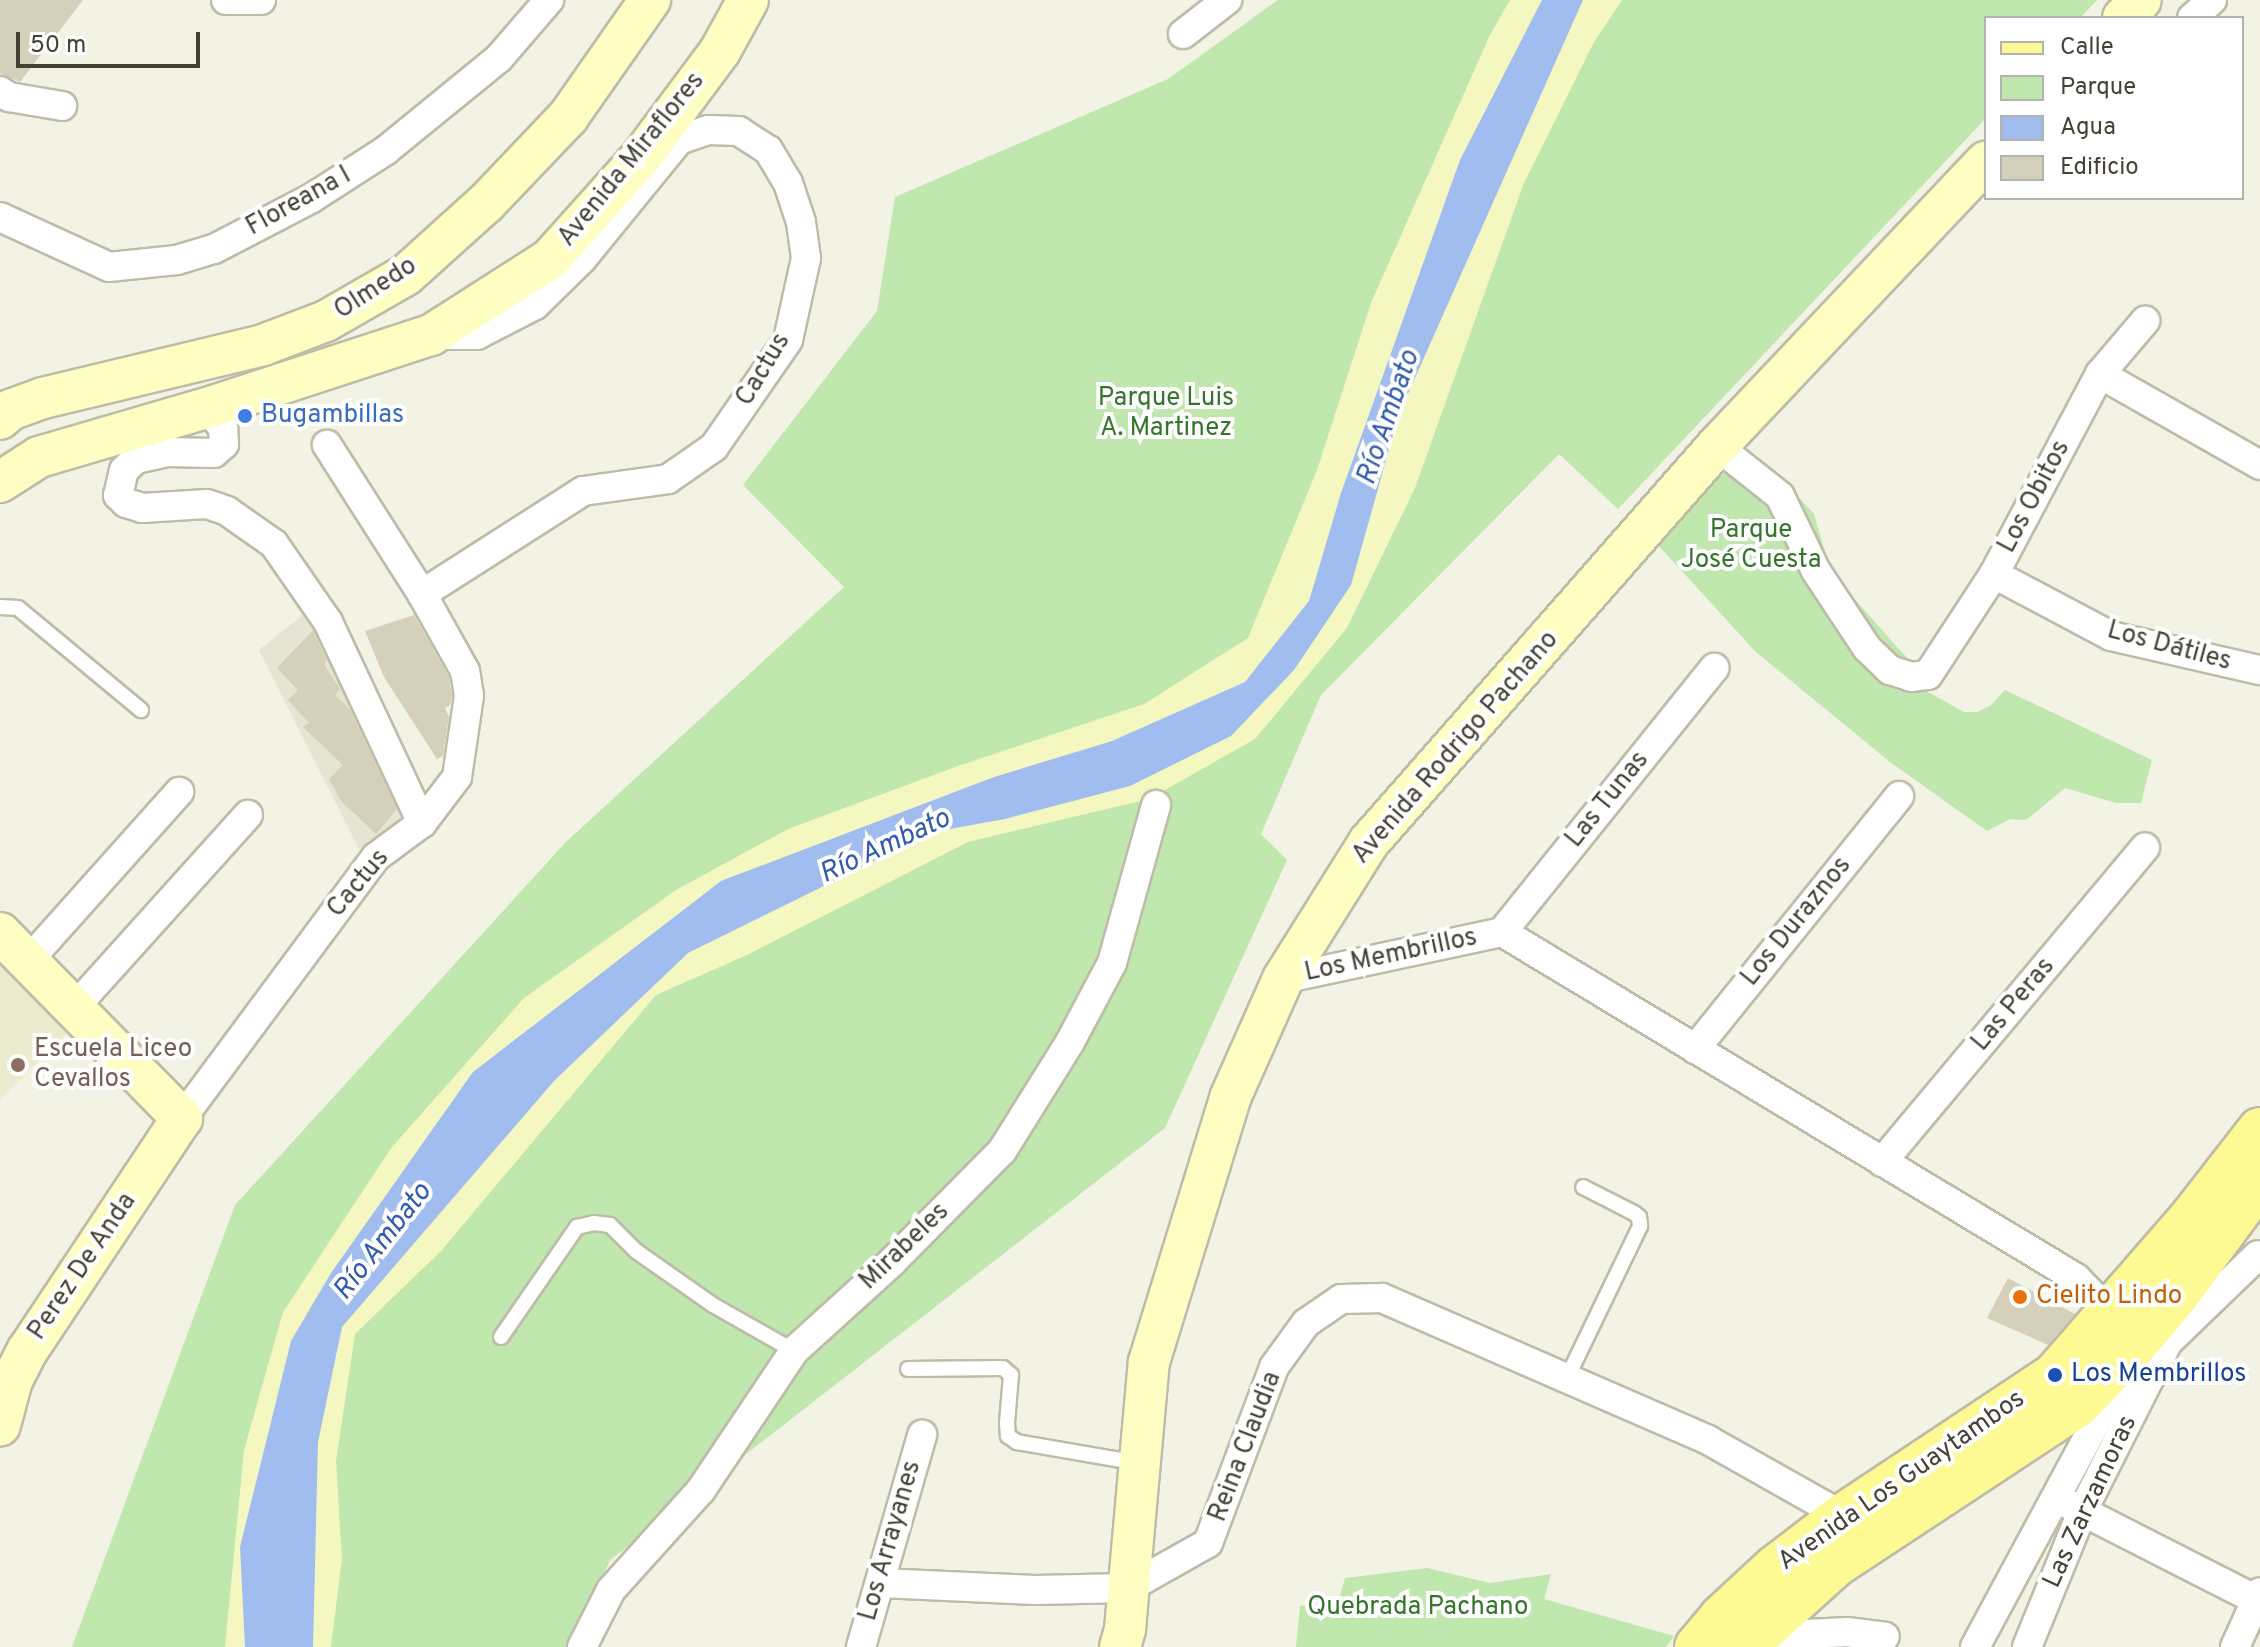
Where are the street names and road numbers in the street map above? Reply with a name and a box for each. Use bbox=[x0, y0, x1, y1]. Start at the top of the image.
street label: Avenida Miraflores bbox=[552, 66, 712, 254]
street label: Floreana I bbox=[241, 160, 357, 244]
street label: Olmedo bbox=[329, 251, 423, 327]
street label: Cactus bbox=[730, 328, 798, 412]
street label: Los Obitos bbox=[1992, 435, 2078, 559]
street label: Los Dátiles bbox=[2104, 615, 2234, 679]
street label: Avenida Rodrigo Pachano bbox=[1346, 625, 1566, 871]
street label: Las Tunas bbox=[1559, 745, 1657, 855]
street label: Cactus bbox=[321, 843, 397, 925]
street label: Los Duraznos bbox=[1735, 851, 1859, 993]
street label: Los Membrillos bbox=[1302, 923, 1480, 989]
street label: Las Peras bbox=[1966, 952, 2062, 1058]
street label: Perez De Anda bbox=[22, 1187, 144, 1347]
street label: Mirabeles bbox=[854, 1197, 956, 1297]
street label: Reina Claudia bbox=[1203, 1367, 1289, 1527]
street label: Avenida Los Guaytambos bbox=[1773, 1384, 2031, 1578]
street label: Las Zarzamoras bbox=[2037, 1411, 2145, 1593]
street label: Los Arrayanes bbox=[853, 1457, 929, 1625]

